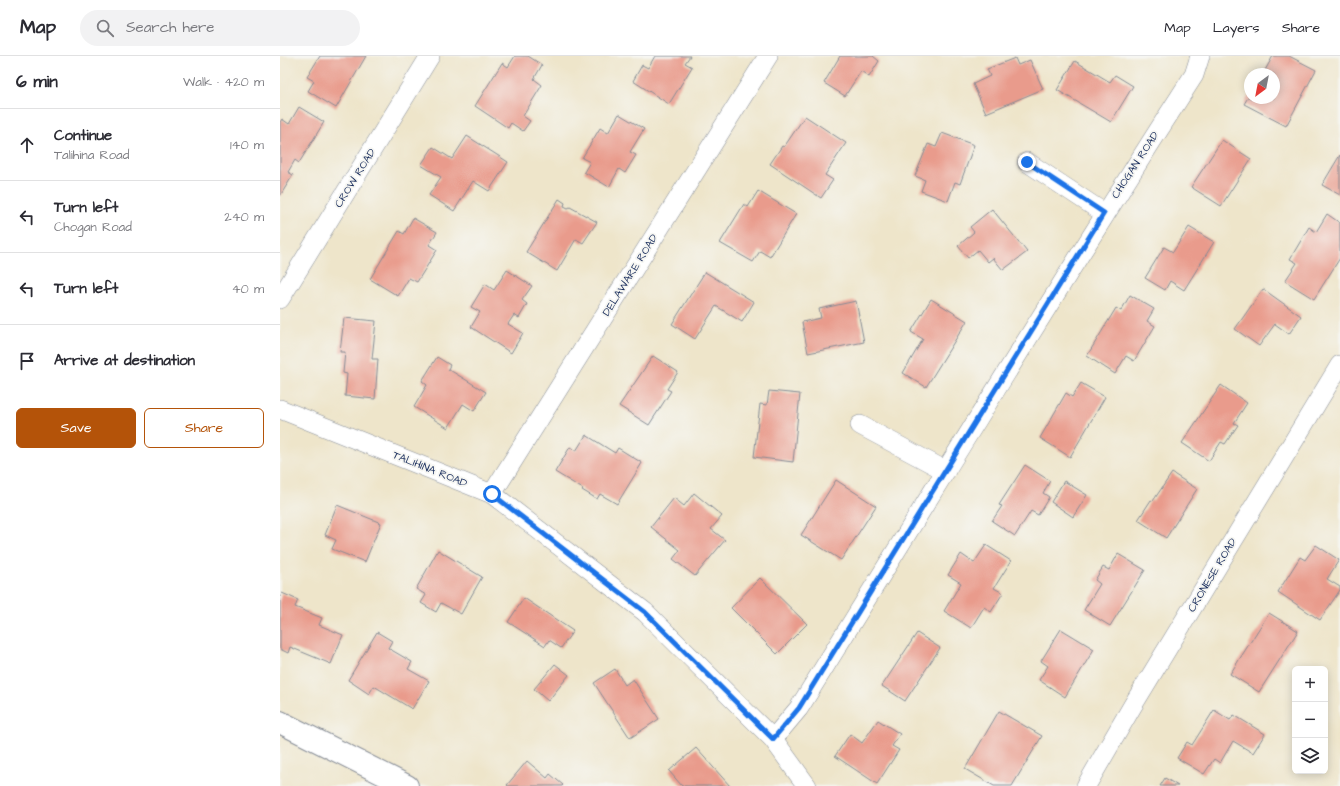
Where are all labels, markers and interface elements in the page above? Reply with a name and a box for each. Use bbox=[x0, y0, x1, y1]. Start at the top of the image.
search box bbox=[80, 10, 360, 46]
text: Map bbox=[20, 14, 56, 41]
icon: search bbox=[94, 17, 116, 39]
text: Search here bbox=[126, 17, 215, 38]
text: Map bbox=[1164, 18, 1191, 38]
text: Layers bbox=[1213, 18, 1260, 38]
text: Share bbox=[1282, 18, 1320, 38]
north arrow bbox=[1244, 68, 1280, 104]
text: 6 min bbox=[16, 70, 58, 94]
text: Walk · 420 m bbox=[183, 73, 264, 91]
text: Continue bbox=[54, 125, 112, 146]
street label: CHOGAN ROAD bbox=[1108, 129, 1162, 201]
icon: ahead bbox=[16, 134, 38, 156]
text: 140 m bbox=[230, 136, 264, 154]
text: Talihina Road bbox=[54, 146, 129, 164]
street label: CROW ROAD bbox=[331, 146, 379, 210]
route end bbox=[1018, 153, 1036, 171]
text: Turn left bbox=[54, 197, 118, 218]
icon: left bbox=[16, 206, 38, 228]
text: 240 m bbox=[224, 208, 264, 226]
text: Chogan Road bbox=[54, 218, 132, 236]
street label: DELAWARE ROAD bbox=[599, 231, 661, 319]
icon: left bbox=[16, 278, 38, 300]
text: Turn left bbox=[54, 278, 118, 299]
text: 40 m bbox=[232, 280, 264, 298]
icon: arrive bbox=[16, 350, 38, 372]
text: Arrive at destination bbox=[54, 350, 195, 371]
button: Save bbox=[16, 408, 136, 448]
button: Share bbox=[144, 408, 264, 448]
street label: TALIHINA ROAD bbox=[390, 447, 470, 491]
route start bbox=[483, 485, 501, 503]
street label: CRONESE ROAD bbox=[1184, 535, 1240, 615]
map controls bbox=[1292, 666, 1328, 774]
button: + bbox=[1292, 666, 1328, 702]
button: − bbox=[1292, 702, 1328, 738]
button: layers bbox=[1292, 738, 1328, 774]

